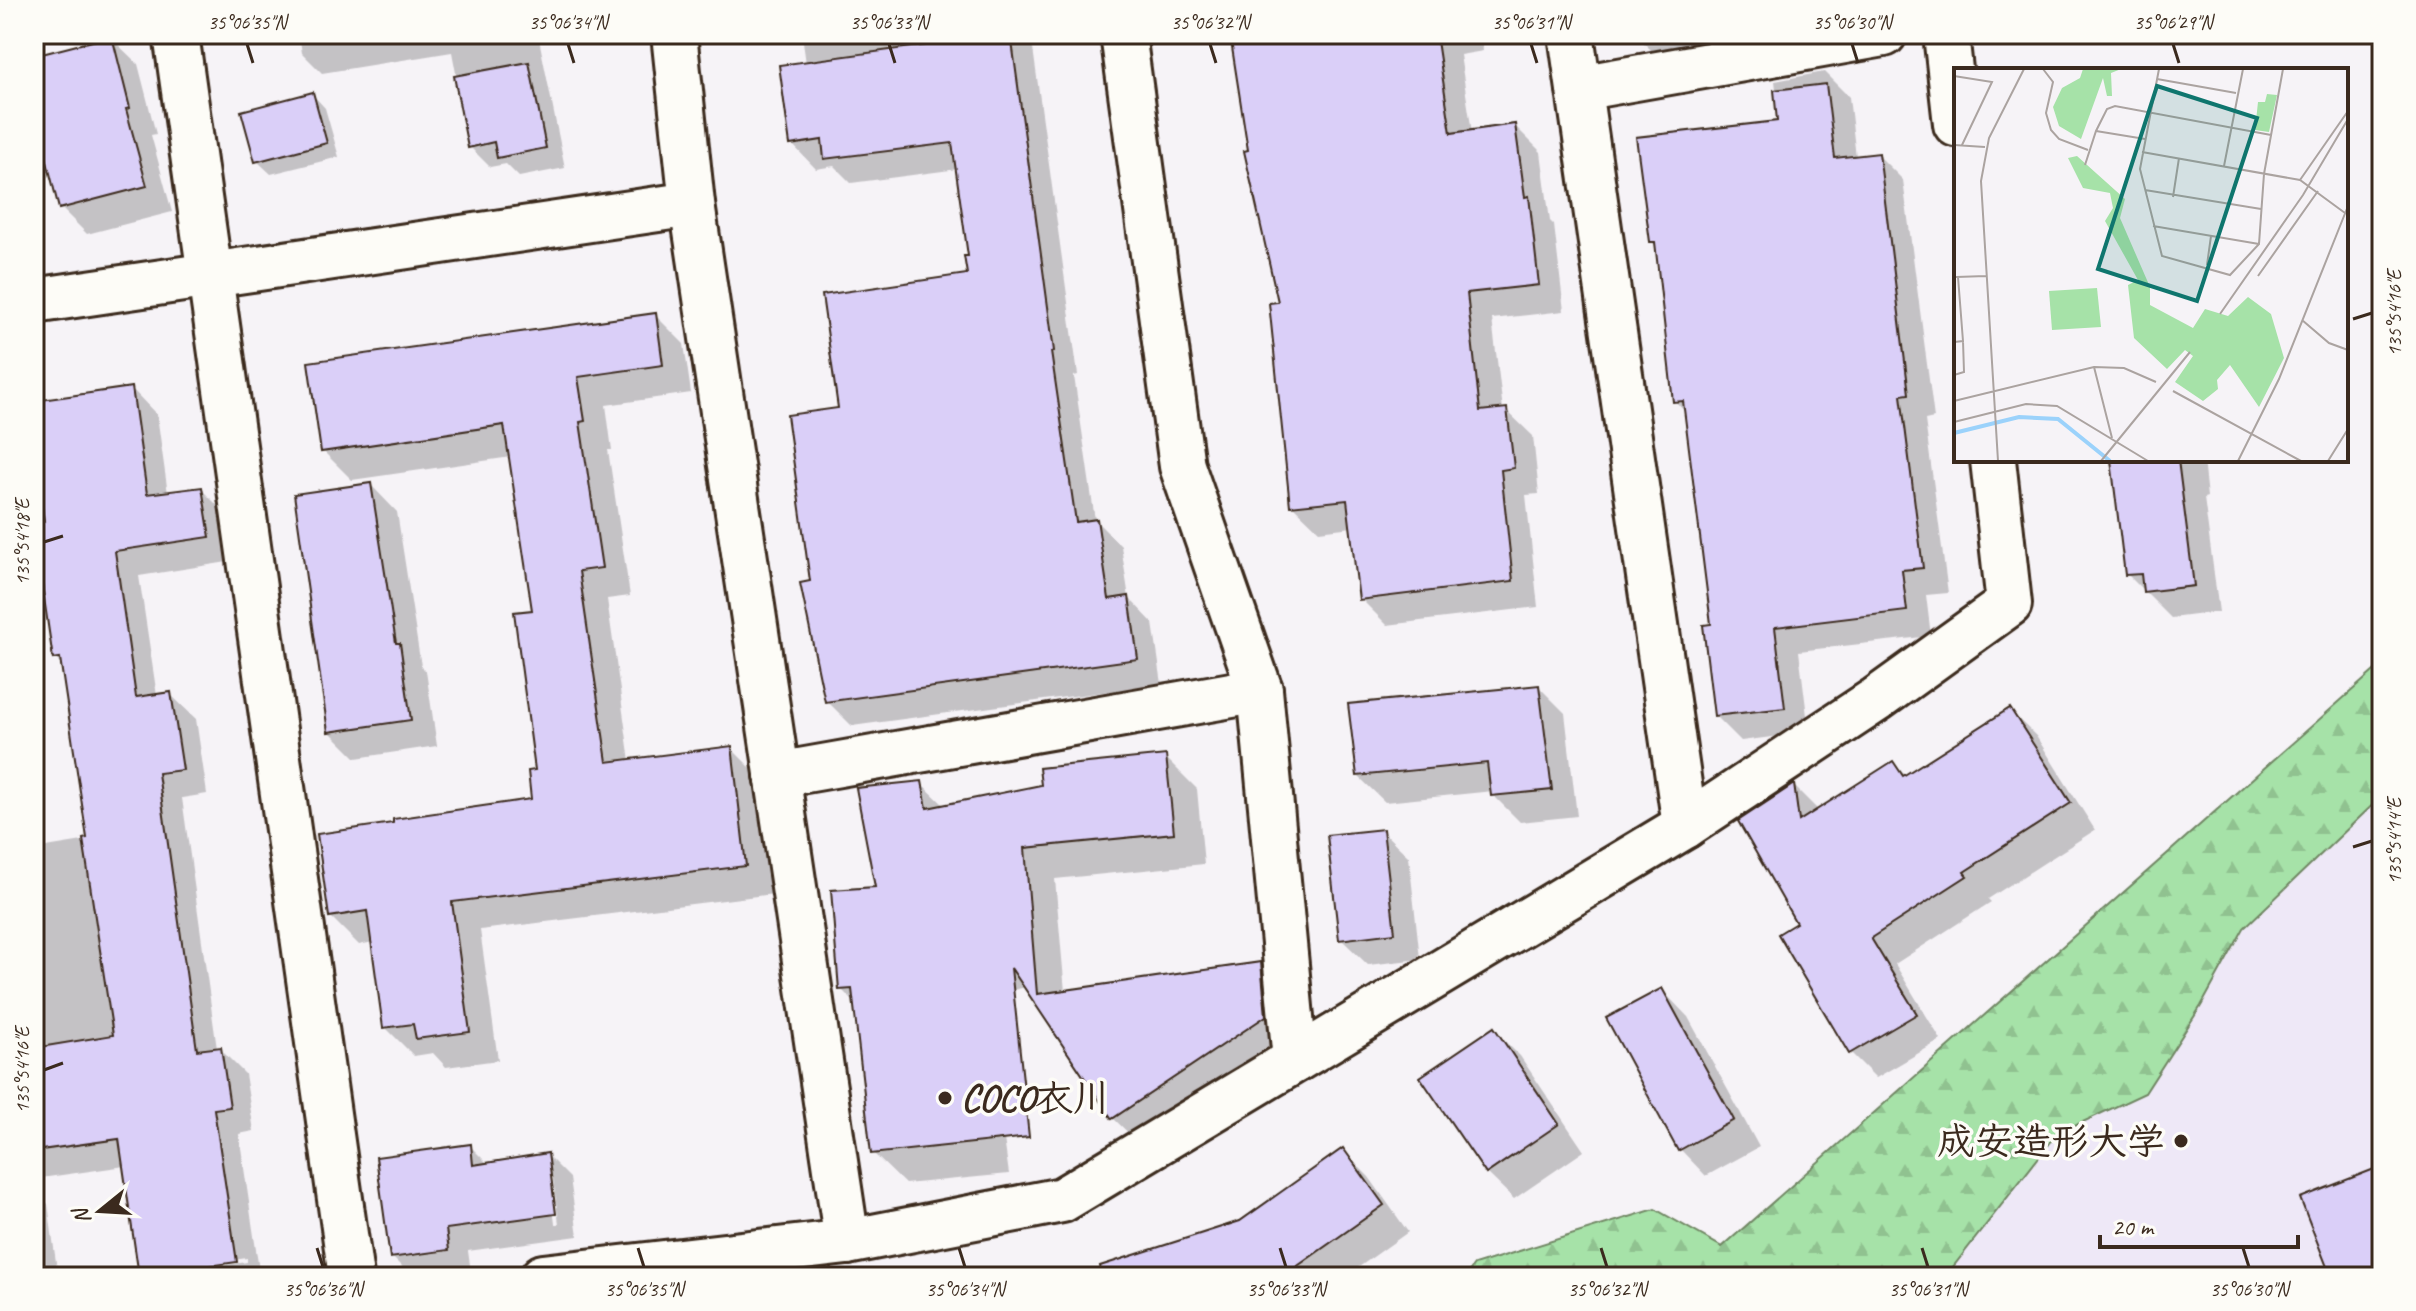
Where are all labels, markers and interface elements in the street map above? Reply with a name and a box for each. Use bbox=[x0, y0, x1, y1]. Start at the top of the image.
text: 35°06'35"N bbox=[208, 10, 289, 35]
text: 35°06'34"N bbox=[529, 10, 610, 35]
text: 35°06'33"N bbox=[850, 10, 931, 35]
text: 35°06'32"N bbox=[1171, 10, 1252, 35]
text: 35°06'31"N bbox=[1492, 10, 1573, 35]
text: 35°06'30"N bbox=[1813, 10, 1894, 35]
text: 35°06'29"N bbox=[2134, 10, 2215, 35]
inset map bbox=[1954, 68, 2348, 462]
text: 135°54'16"E bbox=[2382, 267, 2407, 356]
text: 135°54'18"E bbox=[10, 496, 35, 585]
text: 135°54'14"E bbox=[2382, 795, 2407, 884]
text: 135°54'16"E bbox=[10, 1024, 35, 1113]
place label: COCO衣川 bbox=[961, 1075, 1111, 1122]
marker: COCO衣川 bbox=[936, 1089, 954, 1107]
place label: 成安造形大学 bbox=[1937, 1118, 2165, 1165]
marker: 成安造形大学 bbox=[2172, 1132, 2190, 1150]
north arrow bbox=[60, 1171, 140, 1251]
scale bar bbox=[2100, 1199, 2298, 1249]
text: N bbox=[65, 1203, 97, 1228]
text: 20 m bbox=[2112, 1212, 2155, 1242]
text: 35°06'36"N bbox=[284, 1277, 365, 1302]
text: 35°06'35"N bbox=[605, 1277, 686, 1302]
text: 35°06'34"N bbox=[926, 1277, 1007, 1302]
text: 35°06'33"N bbox=[1247, 1277, 1328, 1302]
text: 35°06'32"N bbox=[1568, 1277, 1649, 1302]
text: 35°06'31"N bbox=[1889, 1277, 1970, 1302]
text: 35°06'30"N bbox=[2210, 1277, 2291, 1302]

